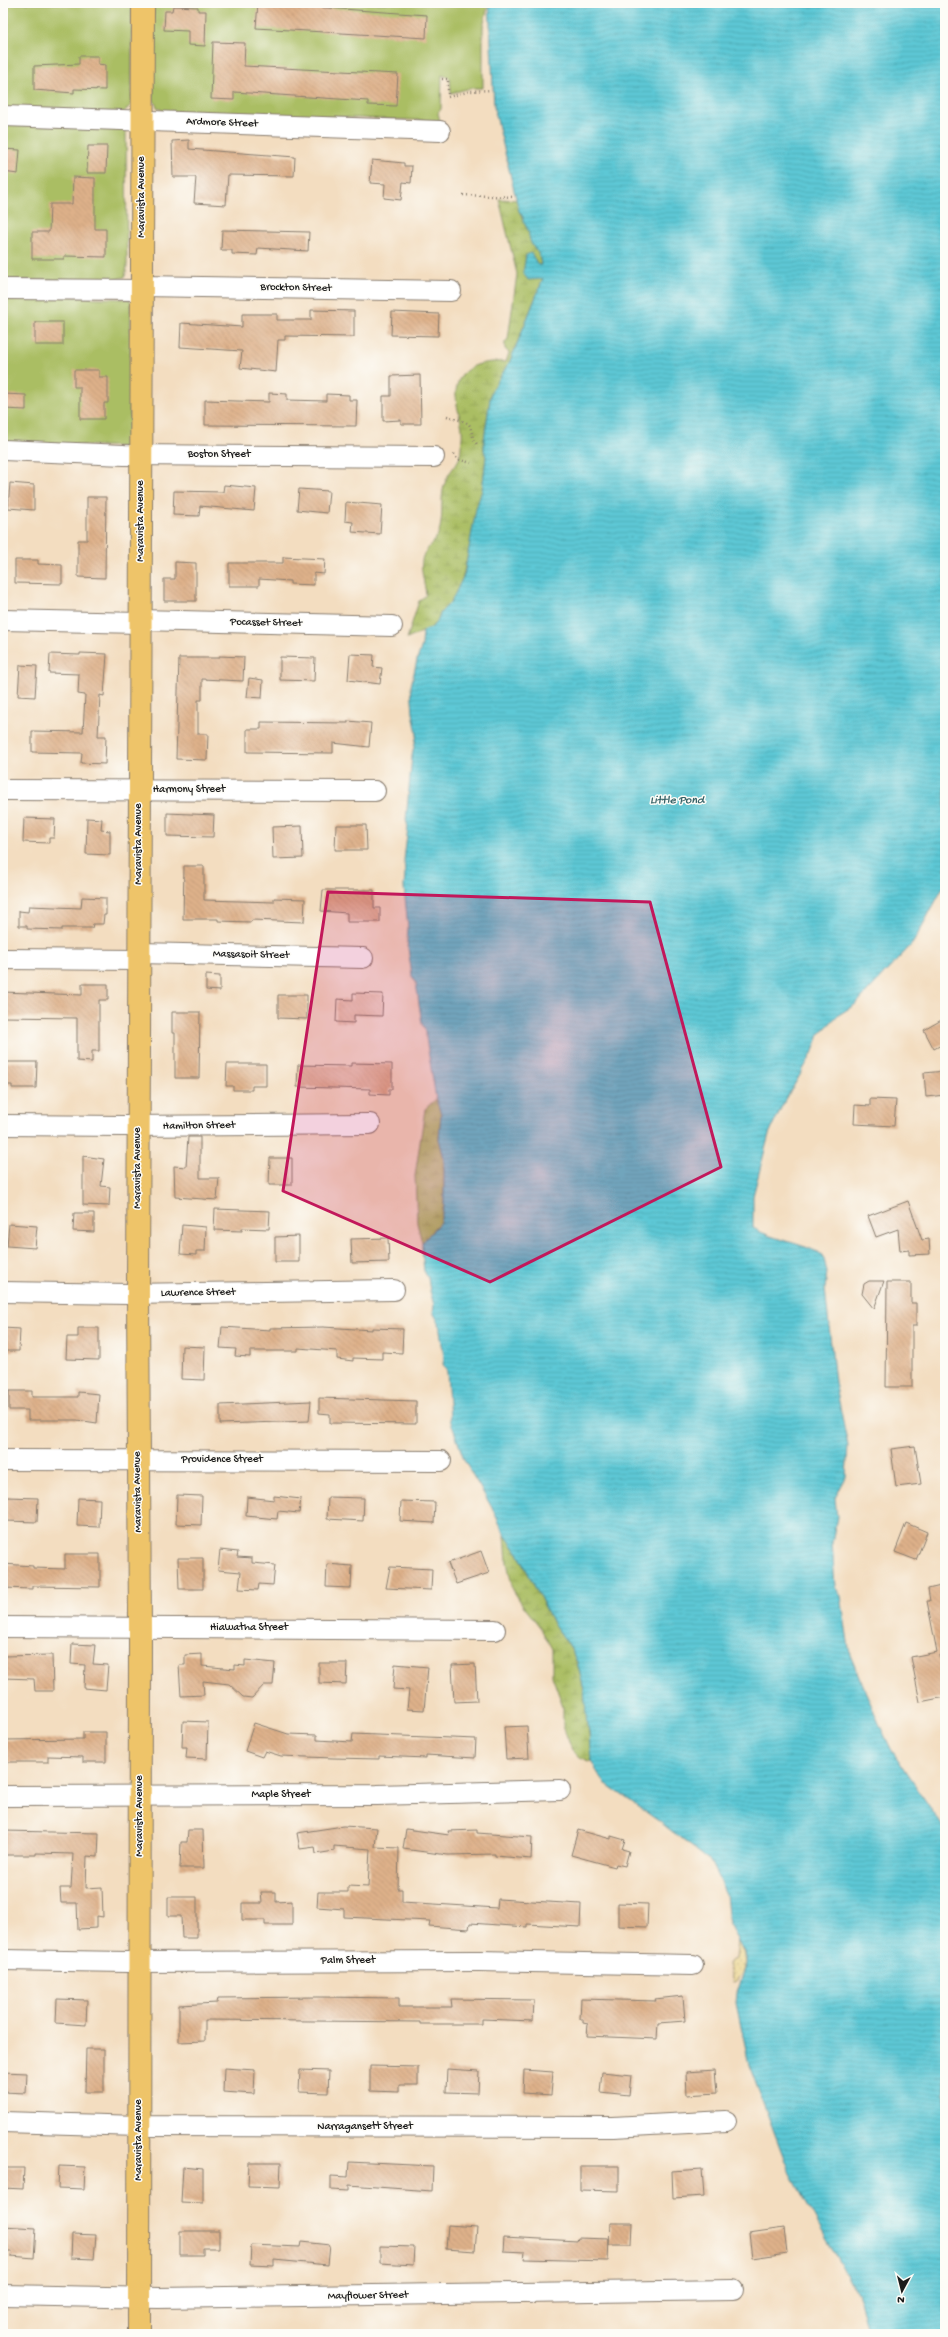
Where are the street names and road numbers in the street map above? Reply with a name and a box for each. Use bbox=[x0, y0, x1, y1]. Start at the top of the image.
street label: Ardmore Street bbox=[186, 116, 260, 130]
street label: Maravista Avenue bbox=[136, 156, 148, 238]
street label: Brockton Street bbox=[259, 281, 333, 295]
street label: Boston Street bbox=[187, 449, 252, 461]
street label: Maravista Avenue bbox=[135, 480, 147, 562]
street label: Pocasset Street bbox=[229, 616, 304, 630]
street label: Harmony Street bbox=[153, 784, 227, 796]
street label: Maravista Avenue bbox=[133, 803, 145, 885]
street label: Massasoit Street bbox=[213, 948, 291, 962]
street label: Hamilton Street bbox=[163, 1119, 237, 1133]
street label: Maravista Avenue bbox=[132, 1127, 144, 1209]
street label: Lawrence Street bbox=[160, 1286, 237, 1300]
street label: Maravista Avenue bbox=[131, 1451, 145, 1533]
street label: Providence Street bbox=[180, 1454, 264, 1466]
street label: Hiawatha Street bbox=[210, 1622, 289, 1634]
street label: Maravista Avenue bbox=[134, 1775, 146, 1857]
street label: Maple Street bbox=[251, 1789, 312, 1801]
street label: Palm Street bbox=[320, 1955, 377, 1967]
street label: Maravista Avenue bbox=[133, 2099, 145, 2181]
street label: Narragansett Street bbox=[317, 2121, 414, 2133]
street label: Mayflower Street bbox=[328, 2289, 410, 2303]

